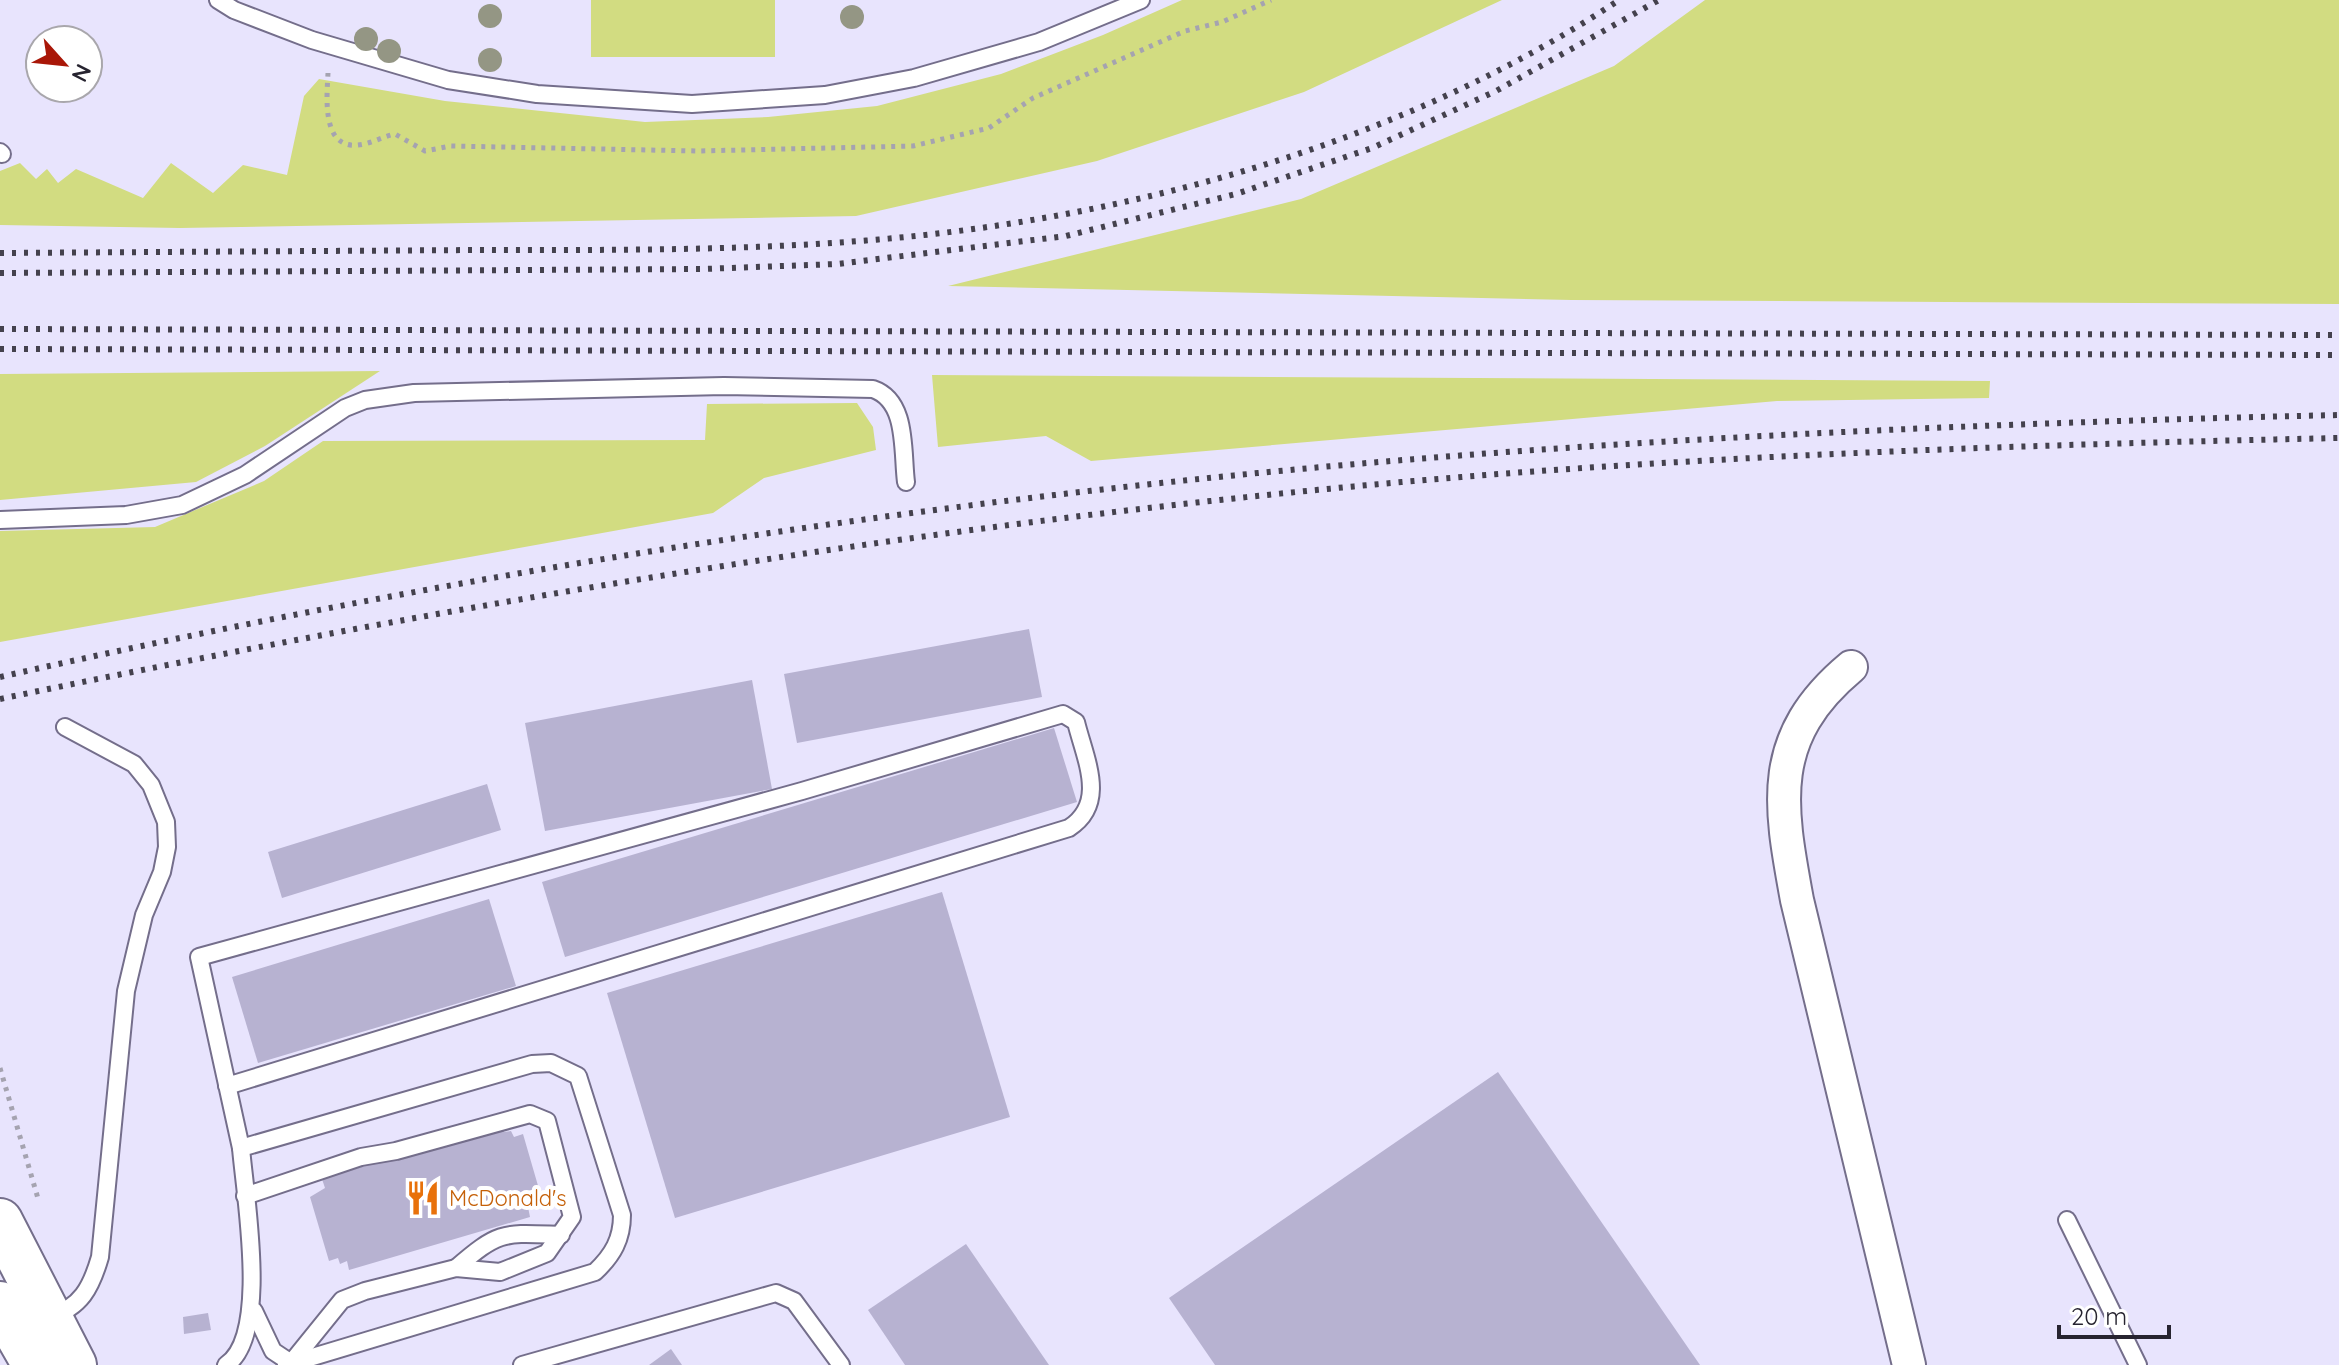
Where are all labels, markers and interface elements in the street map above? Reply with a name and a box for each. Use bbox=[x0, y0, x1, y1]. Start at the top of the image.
north arrow bbox=[24, 24, 104, 104]
text: N bbox=[66, 60, 98, 87]
restaurant icon: McDonald's bbox=[404, 1179, 442, 1217]
place label: McDonald's bbox=[449, 1184, 567, 1212]
scale bar bbox=[2059, 1289, 2169, 1339]
text: 20 m bbox=[2071, 1301, 2127, 1331]

